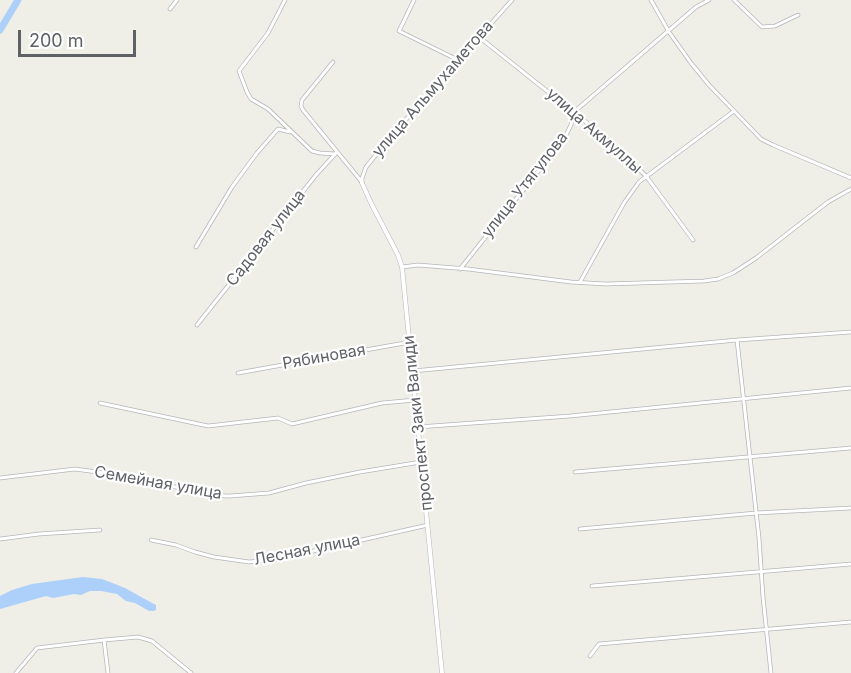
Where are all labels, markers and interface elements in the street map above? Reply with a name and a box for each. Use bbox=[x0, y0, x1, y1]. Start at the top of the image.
street label: улица Альмухаметова bbox=[368, 17, 498, 161]
scale bar bbox=[21, 18, 140, 56]
text: 200 m bbox=[29, 30, 84, 51]
street label: улица Акмуллы bbox=[542, 84, 646, 178]
street label: улица Утягулова bbox=[478, 128, 572, 242]
street label: Садовая улица bbox=[222, 186, 310, 290]
street label: проспект Заки Валиди bbox=[399, 334, 437, 512]
street label: Рябиновая bbox=[281, 340, 367, 374]
street label: Семейная улица bbox=[93, 462, 223, 504]
street label: Лесная улица bbox=[252, 530, 362, 570]

